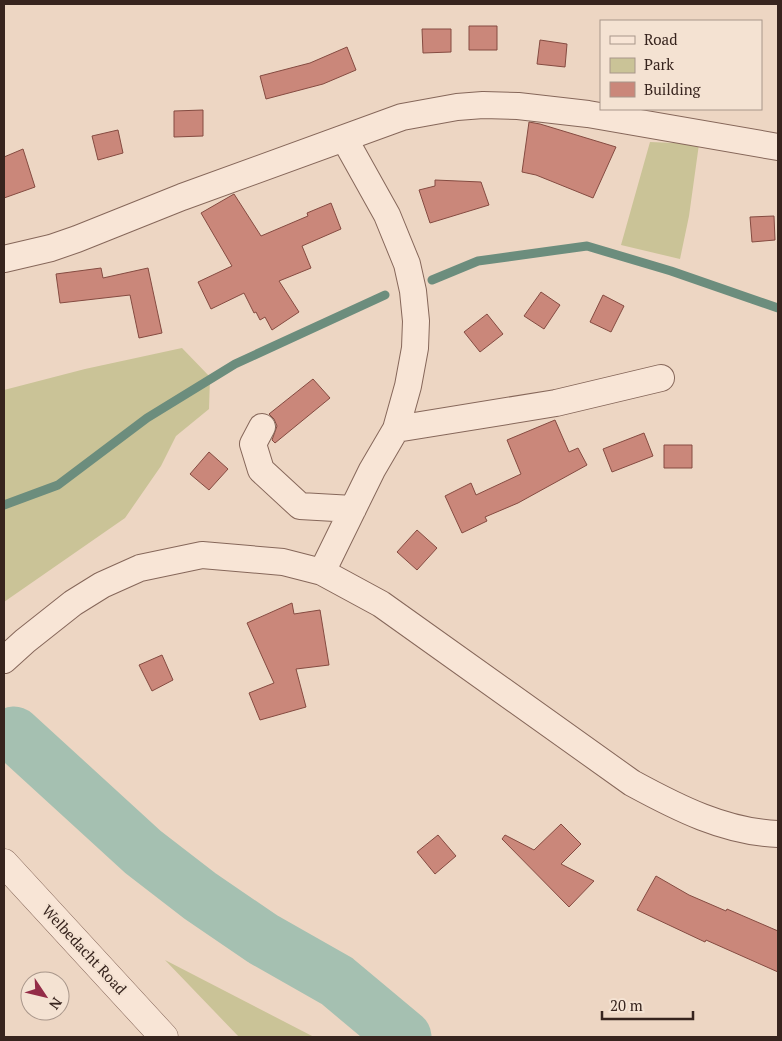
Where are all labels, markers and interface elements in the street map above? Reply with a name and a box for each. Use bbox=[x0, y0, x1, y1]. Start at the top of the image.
legend bbox=[600, 20, 762, 110]
text: Road bbox=[644, 29, 677, 49]
text: Park bbox=[644, 54, 674, 74]
text: Building bbox=[644, 79, 702, 99]
street label: Welbedacht Road bbox=[38, 900, 131, 998]
north arrow bbox=[20, 971, 70, 1021]
scale bar bbox=[602, 988, 693, 1020]
text: N bbox=[45, 994, 67, 1014]
text: 20 m bbox=[610, 995, 643, 1015]

